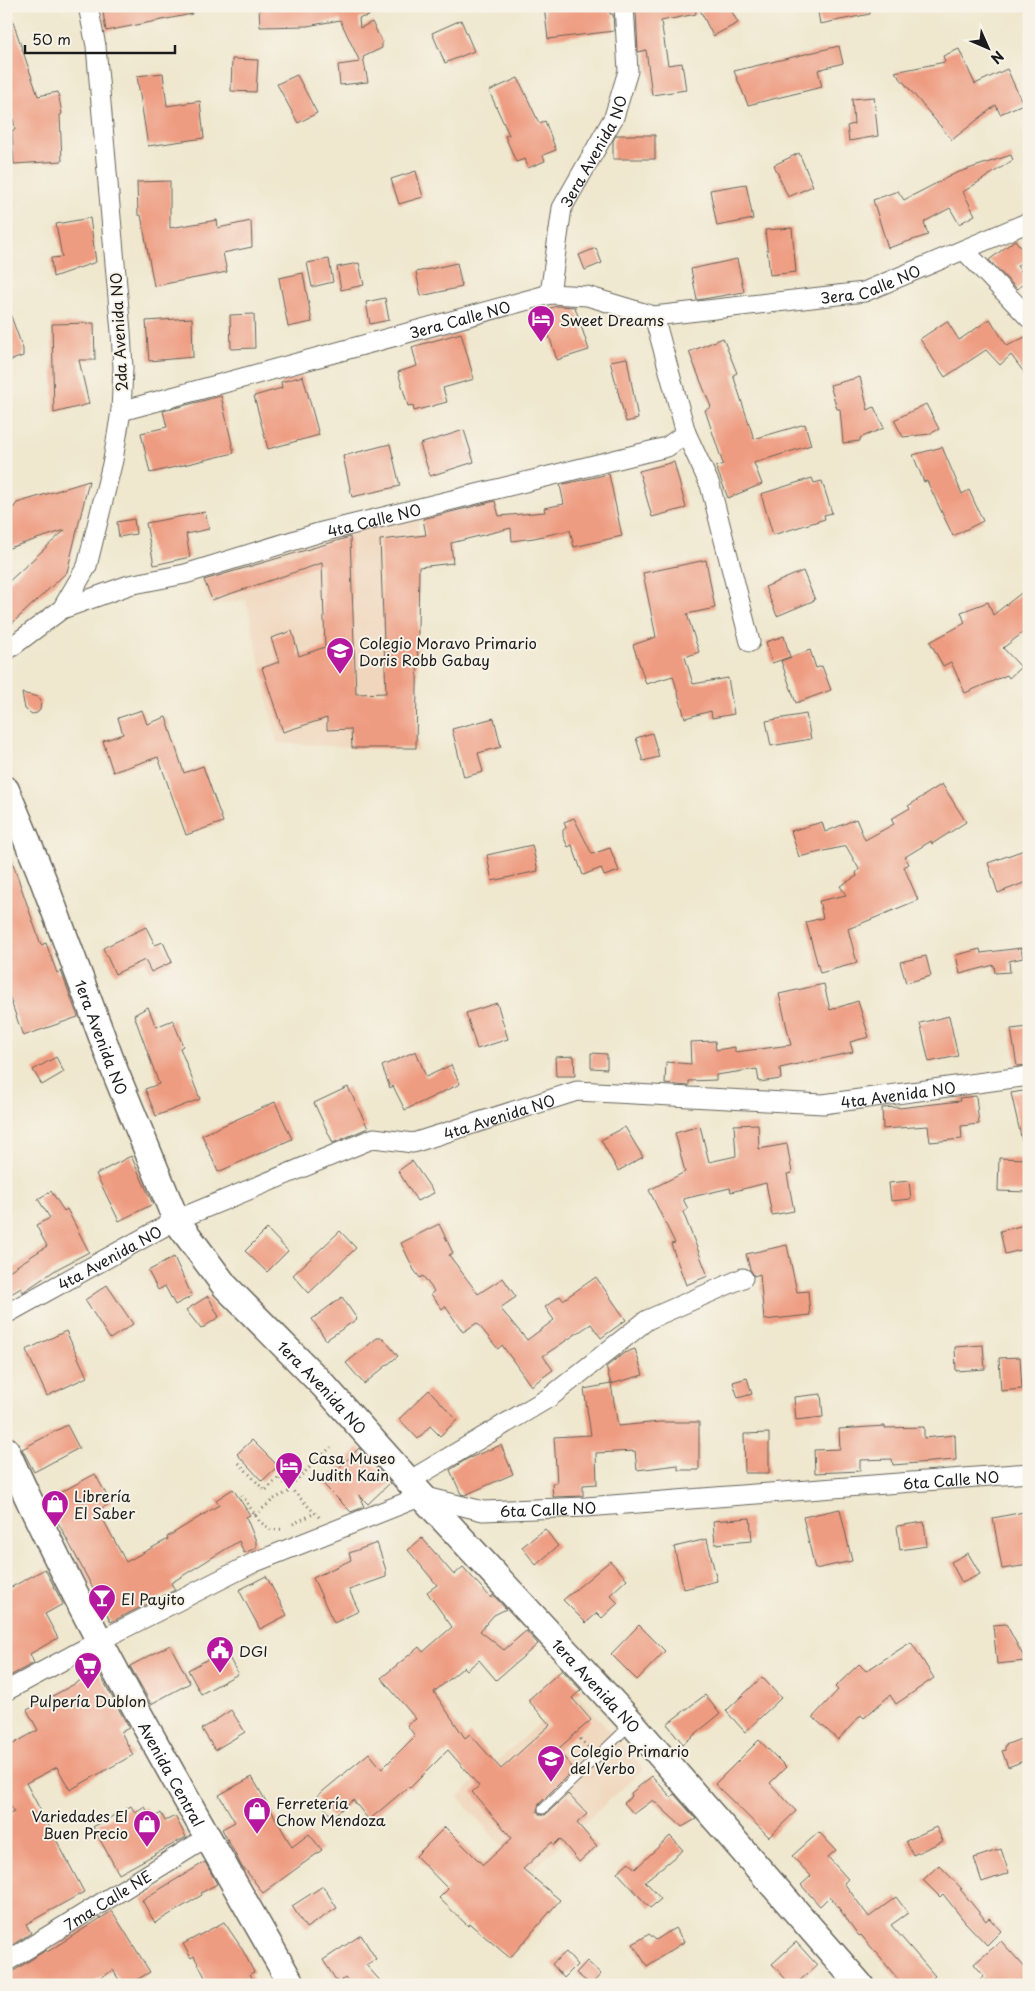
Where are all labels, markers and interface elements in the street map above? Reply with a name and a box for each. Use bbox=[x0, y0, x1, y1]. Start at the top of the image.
scale bar bbox=[25, 22, 175, 54]
north arrow bbox=[962, 22, 1012, 72]
text: 50 m bbox=[32, 27, 71, 50]
text: N bbox=[986, 46, 1009, 69]
street label: 3era Avenida NO bbox=[553, 92, 632, 211]
street label: 3era Calle NO bbox=[819, 258, 924, 308]
street label: 2da Avenida NO bbox=[103, 272, 133, 392]
street label: 3era Calle NO bbox=[406, 294, 513, 343]
hotel icon: Sweet Dreams bbox=[526, 304, 556, 343]
place label: Sweet Dreams bbox=[560, 308, 664, 331]
street label: 4ta Calle NO bbox=[325, 497, 423, 542]
place label: Colegio Moravo Primario Doris Robb Gabay bbox=[359, 631, 537, 671]
school or university icon: Colegio Moravo Primario Doris Robb Gabay bbox=[325, 636, 355, 675]
street label: 1era Avenida NO bbox=[70, 976, 135, 1098]
street label: 4ta Avenida NO bbox=[839, 1075, 957, 1113]
street label: 4ta Avenida NO bbox=[440, 1087, 558, 1144]
street label: 4ta Avenida NO bbox=[53, 1219, 166, 1295]
street label: 1era Avenida NO bbox=[273, 1335, 373, 1439]
place label: Casa Museo Judith Kain bbox=[308, 1446, 395, 1486]
hotel icon: Casa Museo Judith Kain bbox=[274, 1451, 304, 1490]
street label: 6ta Calle NO bbox=[902, 1464, 1000, 1494]
place label: Librería El Saber bbox=[74, 1484, 135, 1524]
shop icon: Librería El Saber bbox=[40, 1489, 70, 1528]
street label: 6ta Calle NO bbox=[499, 1495, 597, 1522]
bar icon: El Payito bbox=[87, 1583, 117, 1622]
place label: El Payito bbox=[121, 1587, 185, 1610]
street label: 1era Avenida NO bbox=[547, 1633, 646, 1737]
public building icon: DGI bbox=[205, 1635, 235, 1674]
place label: DGI bbox=[239, 1639, 268, 1662]
supermarket icon: Pulpería Dublon bbox=[73, 1651, 103, 1690]
place label: Pulpería Dublon bbox=[30, 1689, 146, 1712]
street label: Avenida Central bbox=[134, 1717, 211, 1830]
place label: Colegio Primario del Verbo bbox=[570, 1739, 689, 1779]
school or university icon: Colegio Primario del Verbo bbox=[536, 1744, 566, 1783]
place label: Ferretería Chow Mendoza bbox=[276, 1791, 386, 1831]
shop icon: Ferretería Chow Mendoza bbox=[242, 1796, 272, 1835]
place label: Variedades El Buen Precio bbox=[31, 1804, 128, 1844]
shop icon: Variedades El Buen Precio bbox=[132, 1809, 162, 1848]
street label: 7ma Calle NE bbox=[59, 1864, 155, 1935]

